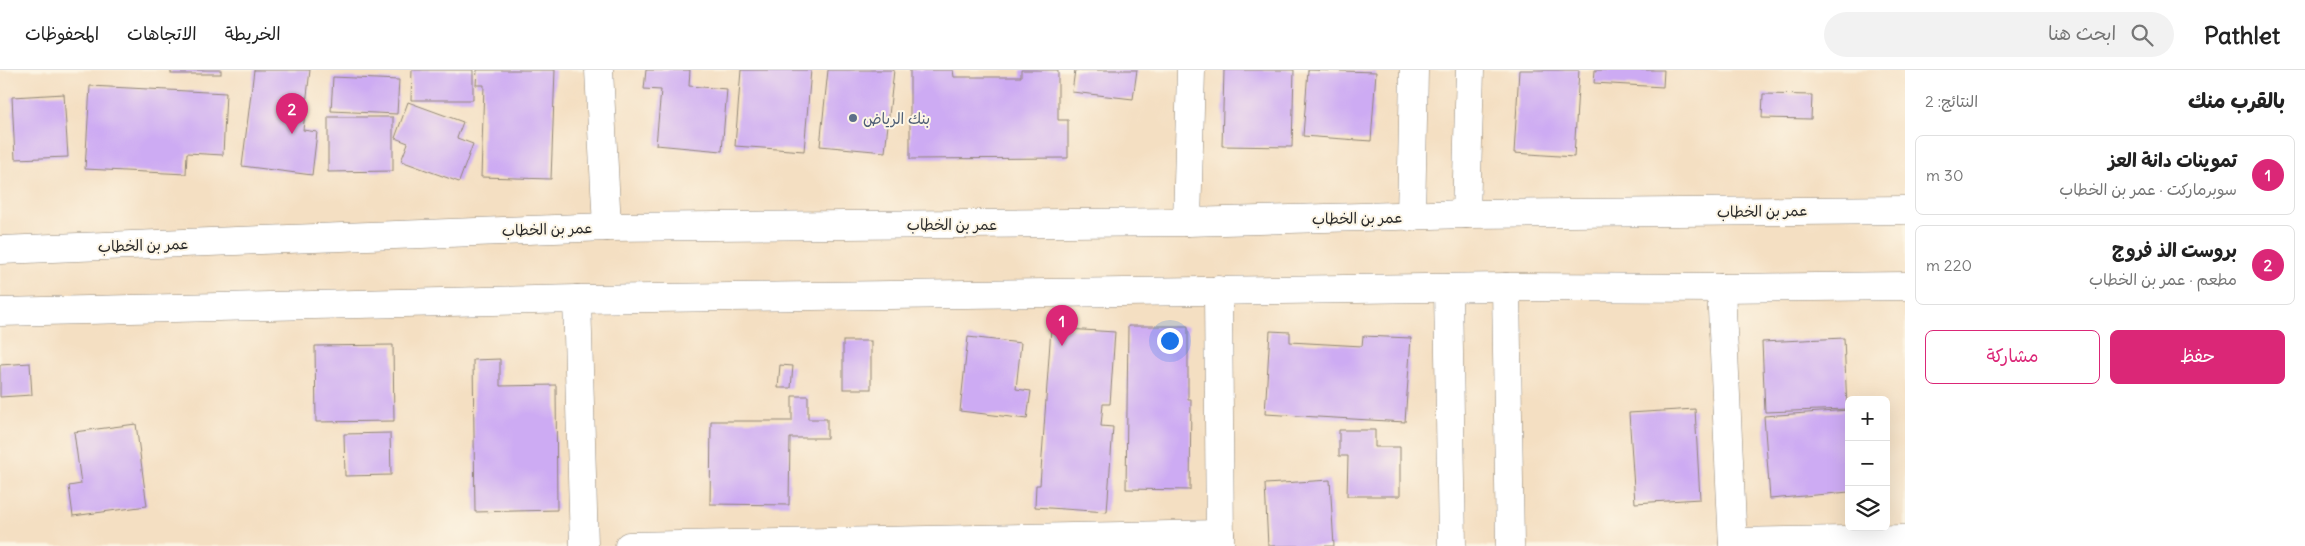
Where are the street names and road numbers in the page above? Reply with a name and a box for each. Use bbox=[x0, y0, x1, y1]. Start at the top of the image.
street label: عمر بن الخطاب bbox=[1717, 201, 1807, 221]
street label: عمر بن الخطاب bbox=[1312, 208, 1402, 228]
street label: عمر بن الخطاب bbox=[907, 215, 997, 234]
street label: عمر بن الخطاب bbox=[502, 218, 592, 240]
street label: عمر بن الخطاب bbox=[98, 234, 188, 256]

